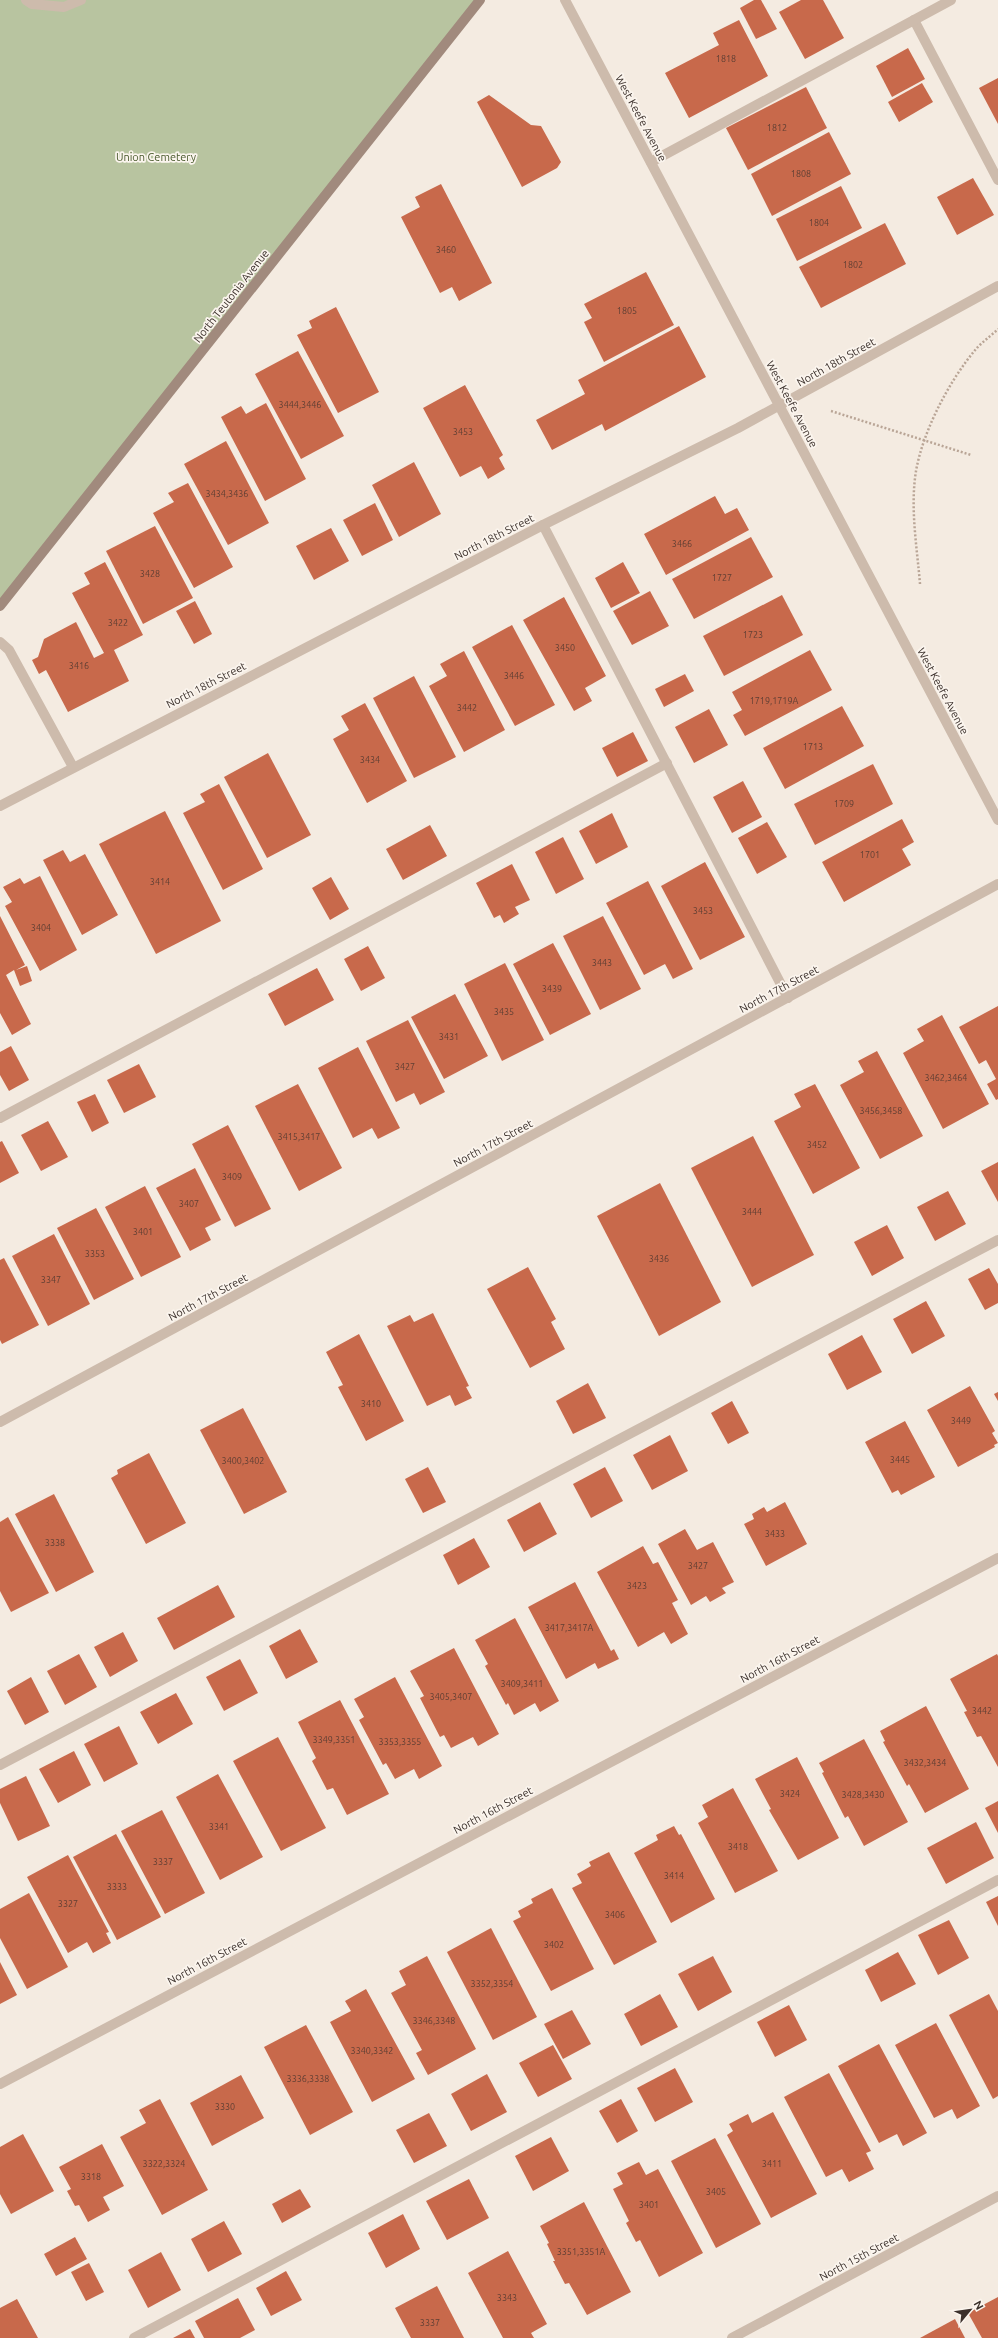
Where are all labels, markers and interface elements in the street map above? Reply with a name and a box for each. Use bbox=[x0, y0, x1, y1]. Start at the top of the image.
house number: 1818 bbox=[716, 54, 736, 64]
street label: West Keefe Avenue bbox=[613, 73, 669, 163]
house number: 1812 bbox=[767, 123, 787, 133]
park label: Union Cemetery bbox=[116, 151, 197, 163]
house number: 1808 bbox=[791, 169, 811, 179]
house number: 1804 bbox=[809, 218, 829, 228]
house number: 3460 bbox=[436, 245, 456, 255]
street label: North Teutonia Avenue bbox=[191, 247, 271, 345]
house number: 1802 bbox=[843, 260, 863, 270]
house number: 1805 bbox=[617, 306, 637, 316]
street label: North 18th Street bbox=[795, 335, 878, 389]
street label: West Keefe Avenue bbox=[764, 359, 820, 449]
house number: 3444,3446 bbox=[279, 400, 321, 410]
house number: 3453 bbox=[453, 427, 473, 437]
house number: 3434,3436 bbox=[206, 489, 248, 499]
street label: North 18th Street bbox=[452, 511, 536, 562]
house number: 3466 bbox=[672, 539, 692, 549]
house number: 3428 bbox=[140, 569, 160, 579]
house number: 1727 bbox=[712, 573, 732, 583]
house number: 3422 bbox=[108, 618, 128, 628]
house number: 1723 bbox=[743, 630, 763, 640]
house number: 3450 bbox=[555, 643, 575, 653]
street label: West Keefe Avenue bbox=[915, 646, 971, 736]
street label: North 18th Street bbox=[164, 659, 248, 710]
house number: 3416 bbox=[69, 661, 89, 671]
house number: 3446 bbox=[504, 671, 524, 681]
house number: 1719,1719A bbox=[750, 696, 798, 706]
house number: 3442 bbox=[457, 703, 477, 713]
house number: 1713 bbox=[803, 742, 823, 752]
house number: 3434 bbox=[360, 755, 380, 765]
house number: 1709 bbox=[834, 799, 854, 809]
house number: 1701 bbox=[860, 850, 880, 860]
house number: 3414 bbox=[150, 877, 170, 887]
house number: 3453 bbox=[693, 906, 713, 916]
house number: 3404 bbox=[31, 923, 51, 933]
house number: 3443 bbox=[592, 958, 612, 968]
street label: North 17th Street bbox=[737, 963, 821, 1015]
house number: 3439 bbox=[542, 984, 562, 994]
house number: 3435 bbox=[494, 1007, 514, 1017]
house number: 3431 bbox=[439, 1032, 459, 1042]
house number: 3427 bbox=[395, 1062, 415, 1072]
house number: 3462,3464 bbox=[925, 1073, 967, 1083]
house number: 3456,3458 bbox=[860, 1106, 902, 1116]
street label: North 17th Street bbox=[451, 1117, 535, 1169]
house number: 3415,3417 bbox=[278, 1132, 320, 1142]
house number: 3452 bbox=[807, 1140, 827, 1150]
house number: 3409 bbox=[222, 1172, 242, 1182]
house number: 3407 bbox=[179, 1199, 199, 1209]
house number: 3444 bbox=[742, 1207, 762, 1217]
house number: 3401 bbox=[133, 1227, 153, 1237]
house number: 3353 bbox=[85, 1249, 105, 1259]
house number: 3436 bbox=[649, 1254, 669, 1264]
street label: North 17th Street bbox=[166, 1271, 250, 1323]
house number: 3347 bbox=[41, 1275, 61, 1285]
house number: 3410 bbox=[361, 1399, 381, 1409]
house number: 3449 bbox=[951, 1416, 971, 1426]
house number: 3445 bbox=[890, 1455, 910, 1465]
house number: 3400,3402 bbox=[222, 1456, 264, 1466]
house number: 3433 bbox=[765, 1529, 785, 1539]
house number: 3338 bbox=[45, 1538, 65, 1548]
house number: 3427 bbox=[688, 1561, 708, 1571]
house number: 3423 bbox=[627, 1581, 647, 1591]
house number: 3417,3417A bbox=[545, 1623, 593, 1633]
street label: North 16th Street bbox=[738, 1633, 822, 1685]
house number: 3409,3411 bbox=[501, 1679, 543, 1689]
house number: 3405,3407 bbox=[430, 1692, 472, 1702]
house number: 3442 bbox=[972, 1706, 992, 1716]
house number: 3349,3351 bbox=[313, 1735, 355, 1745]
house number: 3353,3355 bbox=[379, 1737, 421, 1747]
house number: 3432,3434 bbox=[904, 1758, 946, 1768]
street label: North 16th Street bbox=[451, 1784, 535, 1836]
house number: 3424 bbox=[780, 1789, 800, 1799]
house number: 3428,3430 bbox=[842, 1790, 884, 1800]
house number: 3341 bbox=[209, 1822, 229, 1832]
house number: 3418 bbox=[728, 1842, 748, 1852]
house number: 3337 bbox=[153, 1857, 173, 1867]
house number: 3414 bbox=[664, 1871, 684, 1881]
house number: 3333 bbox=[107, 1882, 127, 1892]
house number: 3327 bbox=[58, 1899, 78, 1909]
house number: 3406 bbox=[605, 1910, 625, 1920]
street label: North 16th Street bbox=[165, 1935, 249, 1987]
house number: 3402 bbox=[544, 1940, 564, 1950]
house number: 3352,3354 bbox=[471, 1979, 513, 1989]
house number: 3346,3348 bbox=[413, 2016, 455, 2026]
house number: 3340,3342 bbox=[351, 2046, 393, 2056]
house number: 3336,3338 bbox=[287, 2074, 329, 2084]
house number: 3330 bbox=[215, 2102, 235, 2112]
house number: 3322,3324 bbox=[143, 2159, 185, 2169]
house number: 3411 bbox=[762, 2159, 782, 2169]
house number: 3318 bbox=[81, 2172, 101, 2182]
house number: 3405 bbox=[706, 2187, 726, 2197]
house number: 3401 bbox=[639, 2200, 659, 2210]
street label: North 15th Street bbox=[817, 2231, 901, 2283]
house number: 3351,3351A bbox=[557, 2247, 605, 2257]
north arrow bbox=[950, 2290, 990, 2330]
house number: 3343 bbox=[497, 2293, 517, 2303]
text: N bbox=[972, 2299, 986, 2312]
house number: 3337 bbox=[420, 2318, 440, 2328]

